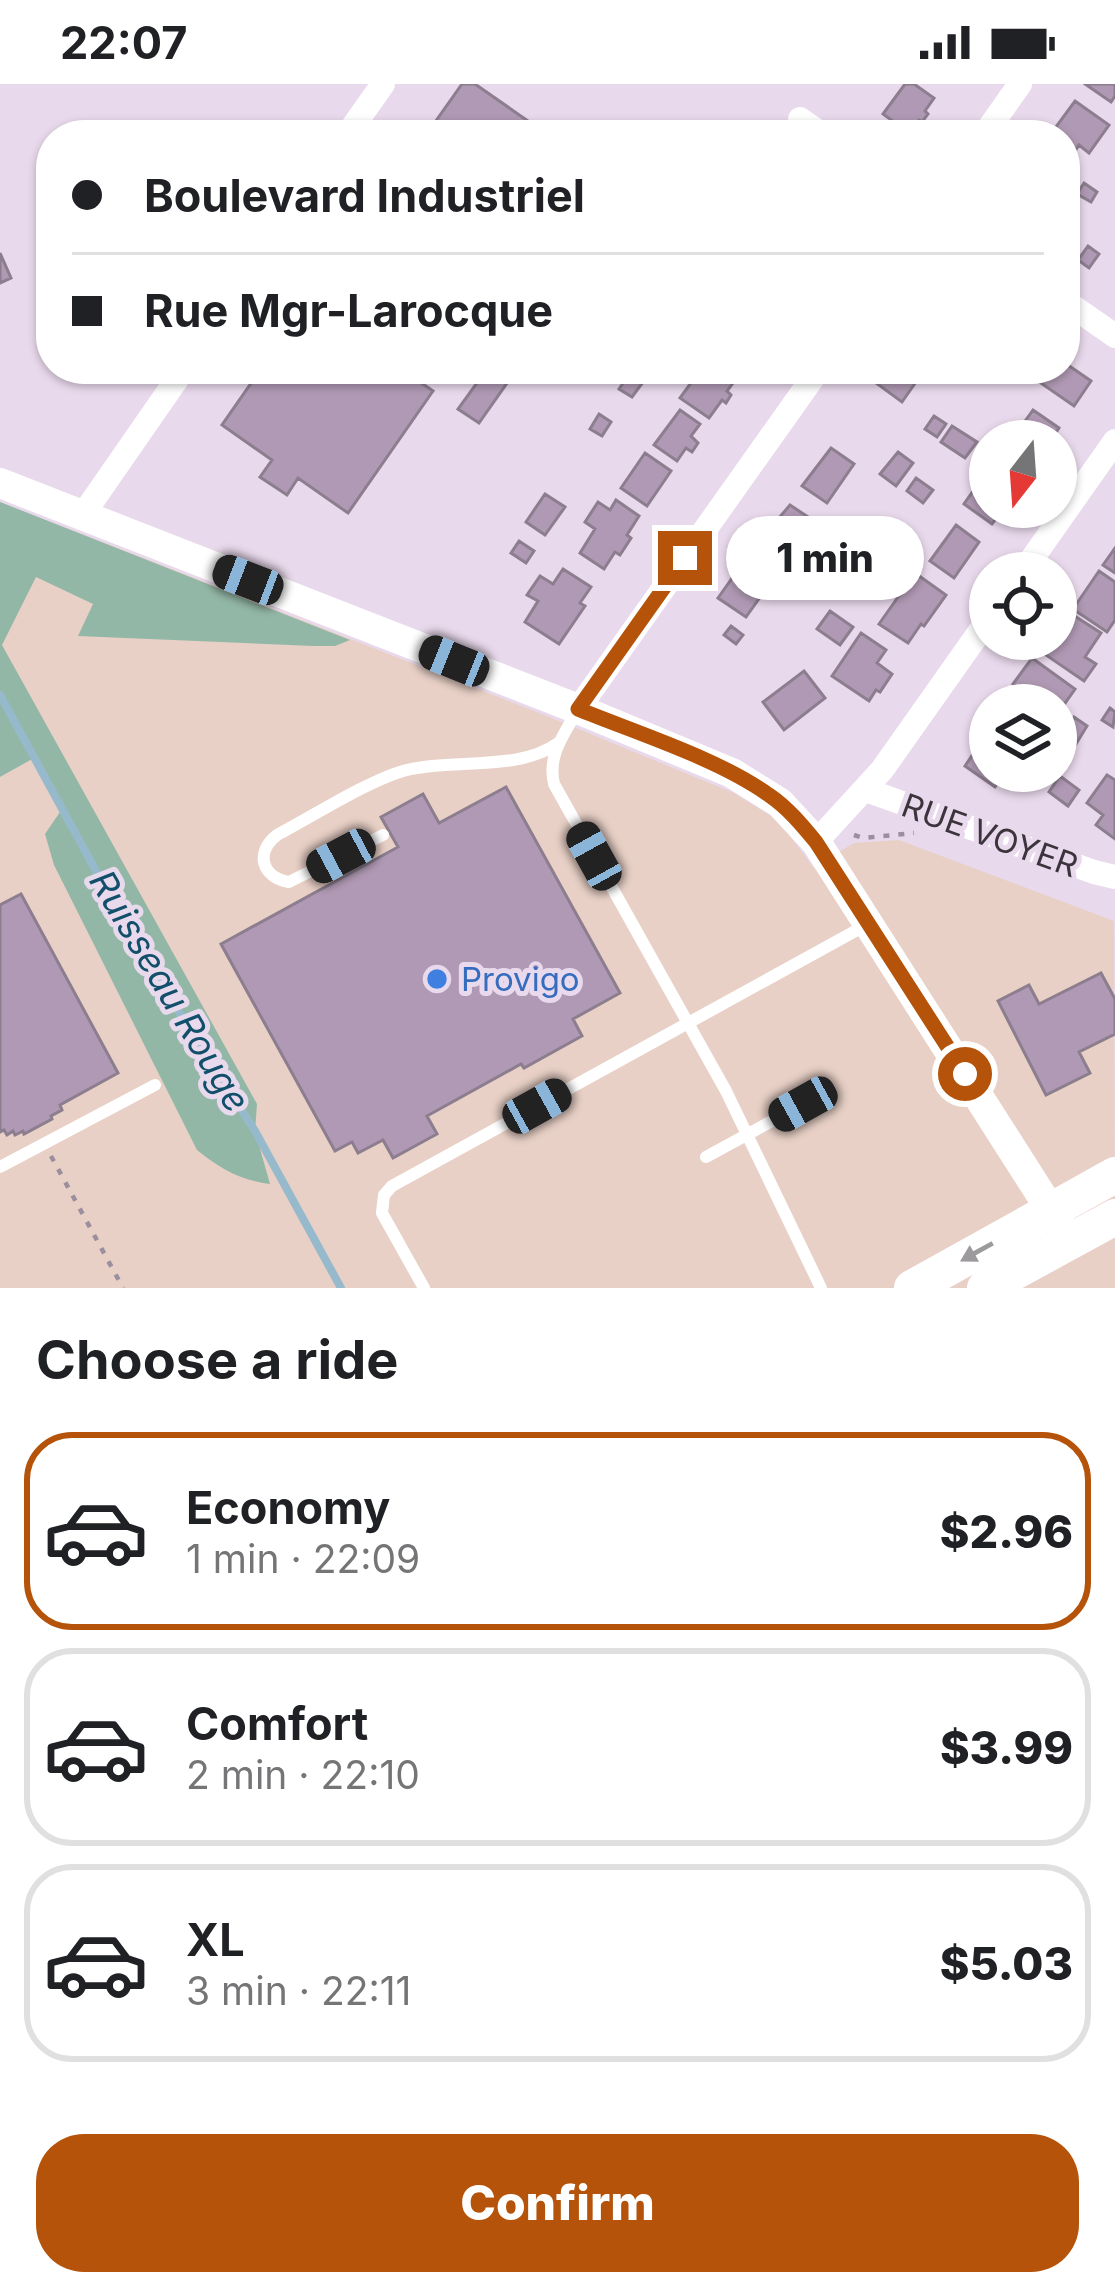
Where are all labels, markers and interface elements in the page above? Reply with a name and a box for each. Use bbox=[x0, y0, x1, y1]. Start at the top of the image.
text: 22:07 bbox=[60, 15, 187, 70]
text: Boulevard Industriel bbox=[144, 168, 585, 223]
text: Rue Mgr-Larocque bbox=[144, 283, 553, 338]
north arrow bbox=[969, 420, 1077, 528]
map controls bbox=[969, 420, 1077, 792]
callout: 1 min bbox=[727, 516, 925, 600]
route end bbox=[658, 531, 712, 585]
text: 1 min bbox=[776, 534, 874, 581]
car bbox=[208, 550, 288, 610]
button: locate bbox=[969, 552, 1077, 660]
car bbox=[414, 631, 494, 691]
button: layers bbox=[969, 684, 1077, 792]
street label: RUE VOYER bbox=[897, 785, 1083, 885]
car bbox=[561, 816, 627, 896]
car bbox=[301, 823, 381, 889]
water label: Ruisseau Rouge bbox=[81, 862, 259, 1120]
place label: Provigo bbox=[461, 959, 580, 999]
marker: Provigo bbox=[424, 966, 450, 992]
route start bbox=[938, 1047, 992, 1101]
car bbox=[763, 1071, 843, 1137]
car bbox=[497, 1073, 577, 1139]
one-way arrow bbox=[960, 1240, 993, 1261]
text: Choose a ride bbox=[36, 1327, 398, 1392]
icon: car bbox=[42, 1477, 150, 1585]
text: Economy bbox=[186, 1480, 390, 1535]
text: $2.96 bbox=[940, 1504, 1073, 1559]
text: 1 min · 22:09 bbox=[186, 1535, 420, 1582]
icon: car bbox=[42, 1693, 150, 1801]
text: Comfort bbox=[186, 1696, 368, 1751]
text: $3.99 bbox=[940, 1720, 1073, 1775]
text: 2 min · 22:10 bbox=[186, 1751, 420, 1798]
icon: car bbox=[42, 1909, 150, 2017]
text: XL bbox=[186, 1912, 245, 1967]
text: $5.03 bbox=[940, 1936, 1073, 1991]
text: 3 min · 22:11 bbox=[186, 1967, 411, 2014]
button: Confirm bbox=[36, 2134, 1079, 2272]

